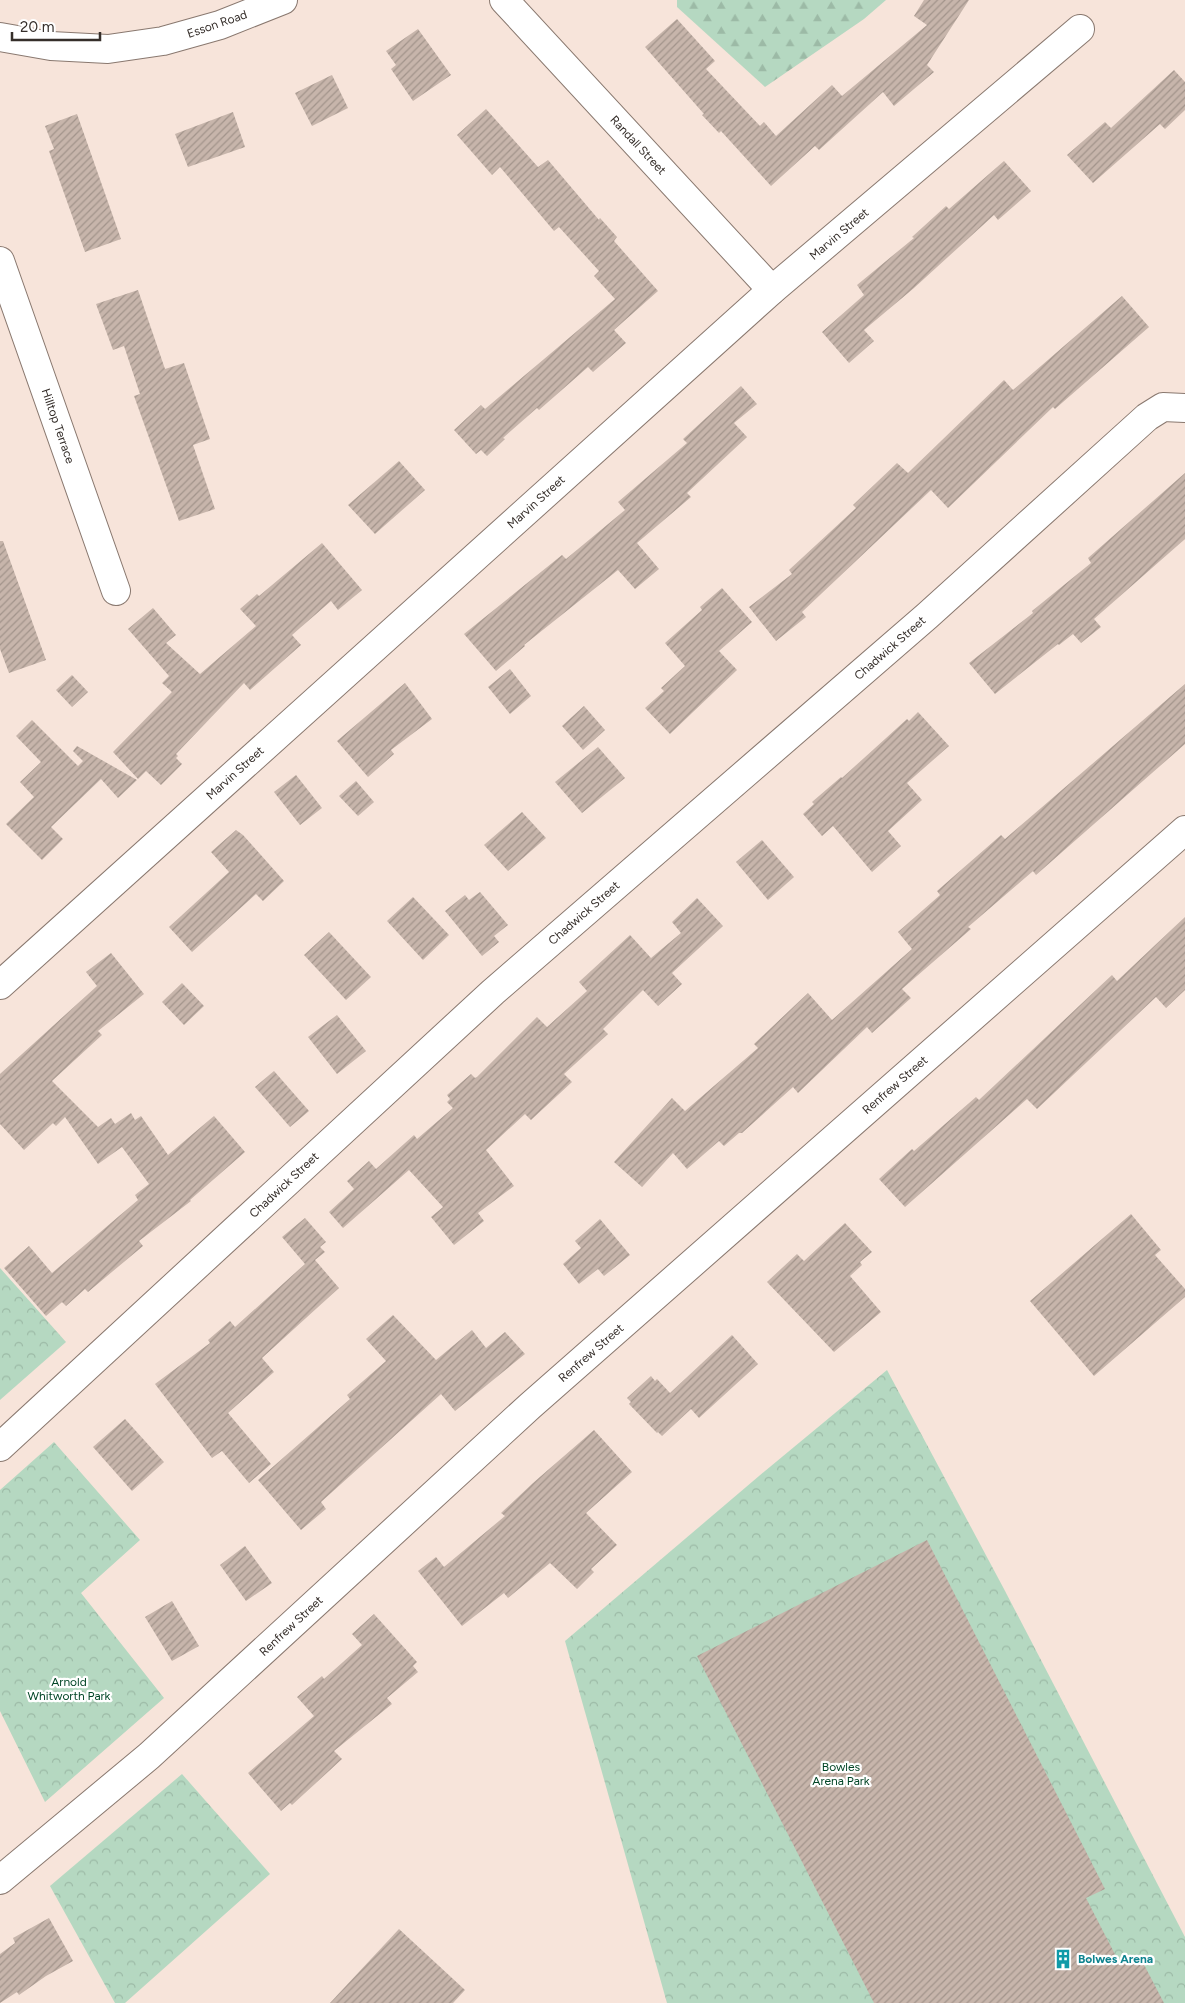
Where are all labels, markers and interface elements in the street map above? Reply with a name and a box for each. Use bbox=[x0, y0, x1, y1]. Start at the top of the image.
street label: Esson Road bbox=[185, 7, 249, 41]
scale bar bbox=[12, 10, 100, 42]
text: 20 m bbox=[20, 18, 54, 36]
street label: Randall Street bbox=[607, 113, 669, 178]
street label: Marvin Street bbox=[807, 205, 872, 263]
street label: Hilltop Terrace bbox=[39, 387, 78, 466]
street label: Marvin Street bbox=[504, 472, 568, 531]
street label: Chadwick Street bbox=[852, 613, 929, 683]
street label: Marvin Street bbox=[203, 743, 267, 802]
street label: Chadwick Street bbox=[546, 878, 623, 948]
street label: Renfrew Street bbox=[860, 1053, 931, 1117]
street label: Chadwick Street bbox=[246, 1149, 322, 1221]
street label: Renfrew Street bbox=[556, 1321, 627, 1385]
street label: Renfrew Street bbox=[256, 1593, 326, 1659]
park label: Arnold Whitworth Park bbox=[28, 1675, 111, 1703]
park label: Bowles Arena Park bbox=[812, 1760, 870, 1788]
building icon: Bolwes Arena bbox=[1052, 1948, 1074, 1970]
place label: Bolwes Arena bbox=[1078, 1952, 1153, 1966]

